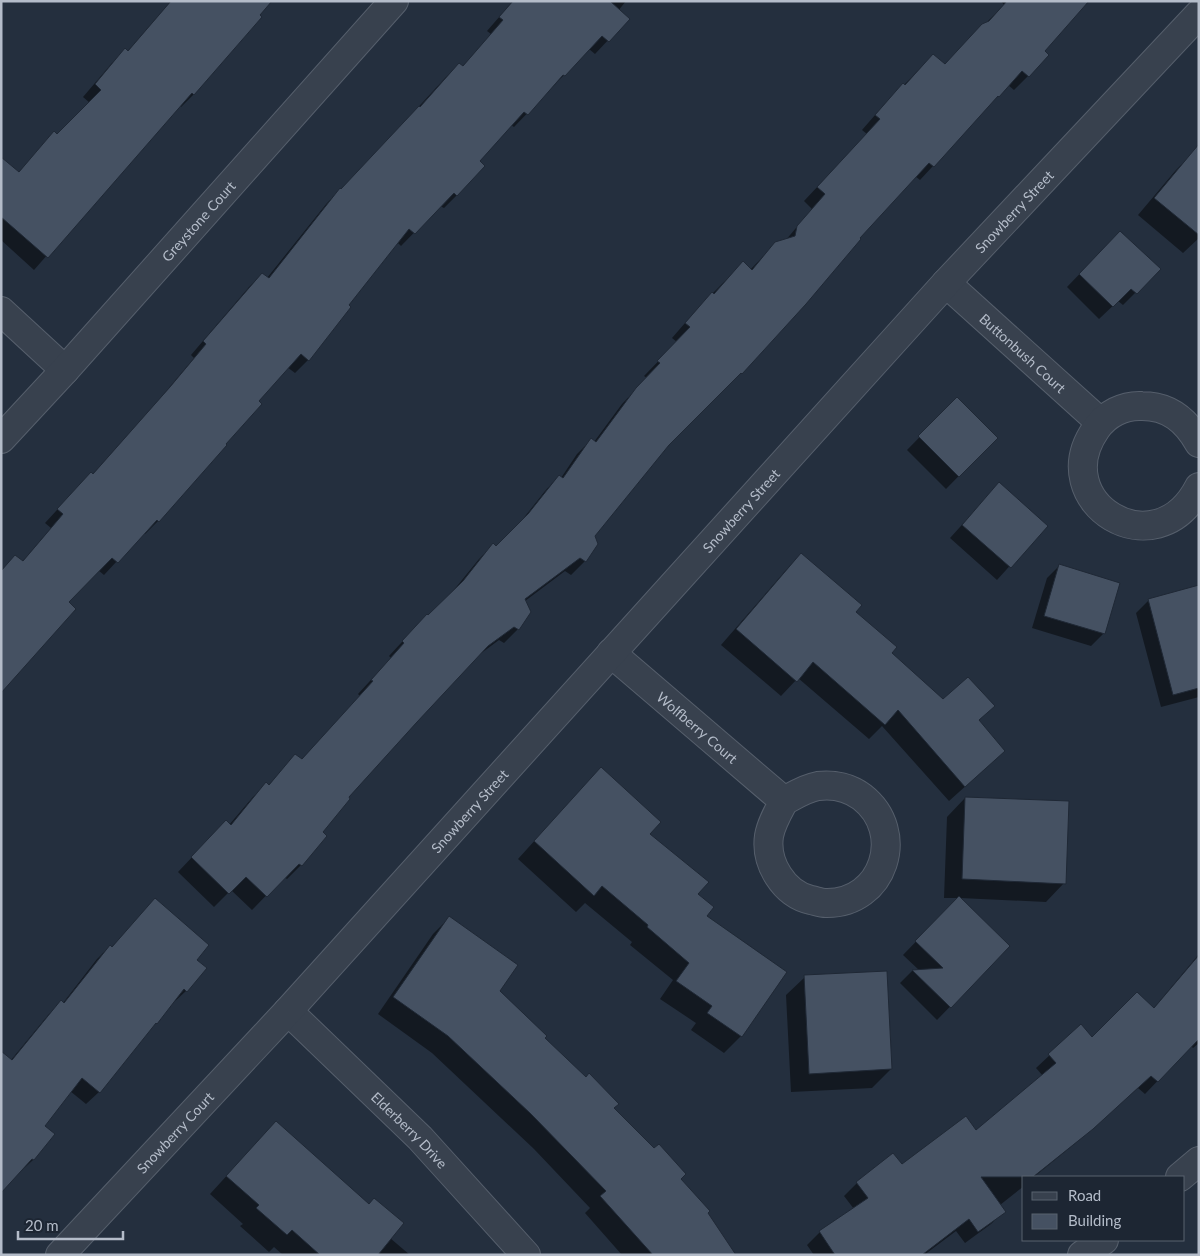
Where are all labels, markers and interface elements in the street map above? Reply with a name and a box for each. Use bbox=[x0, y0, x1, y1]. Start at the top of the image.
street label: Snowberry Street bbox=[971, 166, 1056, 256]
street label: Greystone Court bbox=[158, 177, 238, 265]
street label: Buttonbush Court bbox=[977, 309, 1070, 396]
street label: Snowberry Street bbox=[698, 465, 783, 556]
street label: Wolfberry Court bbox=[654, 688, 742, 766]
street label: Snowberry Street bbox=[427, 765, 511, 856]
street label: Snowberry Court bbox=[133, 1088, 217, 1176]
street label: Elderberry Drive bbox=[368, 1088, 451, 1171]
legend bbox=[1022, 1176, 1185, 1241]
text: Road bbox=[1068, 1186, 1101, 1204]
scale bar bbox=[18, 1208, 122, 1240]
text: Building bbox=[1068, 1211, 1121, 1229]
text: 20 m bbox=[25, 1216, 59, 1234]

